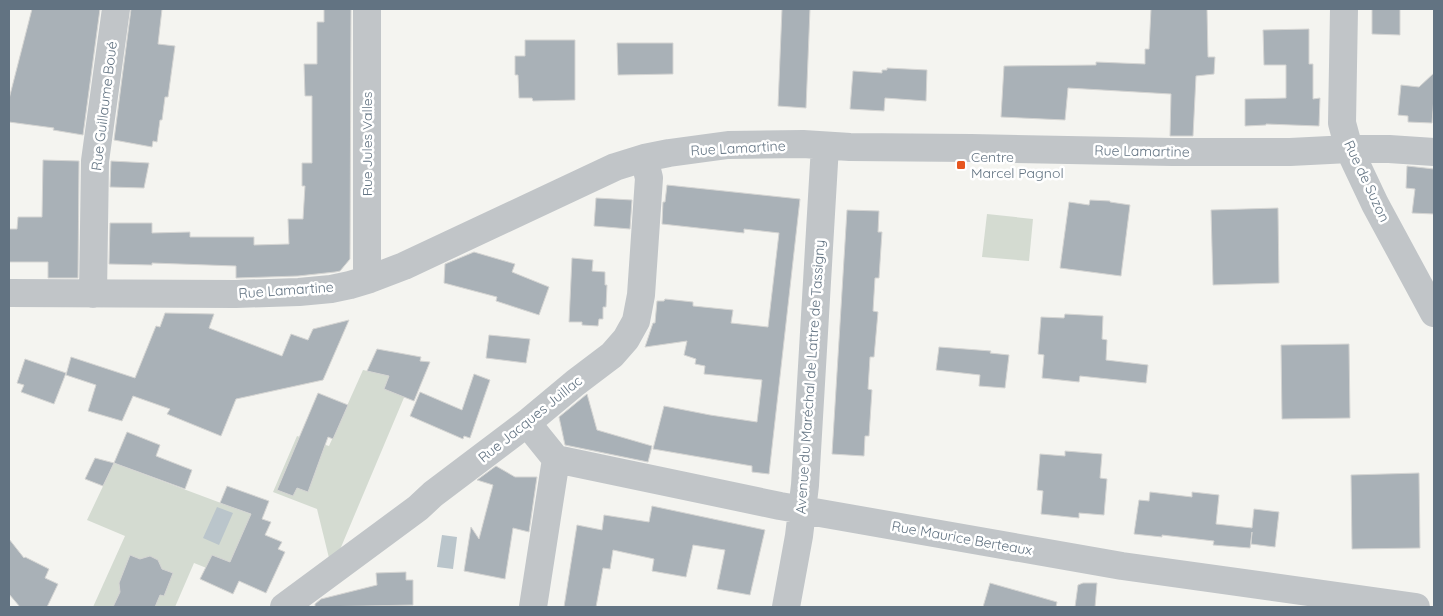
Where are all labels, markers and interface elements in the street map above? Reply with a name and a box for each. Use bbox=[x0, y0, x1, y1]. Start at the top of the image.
street label: Rue Guillaume Boué bbox=[87, 40, 121, 172]
street label: Rue Jules Valles bbox=[358, 92, 376, 196]
street label: Rue Lamartine bbox=[690, 137, 786, 159]
street label: Rue de Suzon bbox=[1340, 137, 1394, 225]
street label: Rue Lamartine bbox=[1094, 141, 1190, 161]
place label: Centre Marcel Pagnol bbox=[971, 148, 1064, 182]
marker: Centre Marcel Pagnol bbox=[955, 159, 967, 171]
street label: Avenue du Maréchal de Lattre de Tassigny bbox=[791, 239, 829, 515]
street label: Rue Lamartine bbox=[238, 278, 334, 302]
street label: Rue Jacques Juillac bbox=[474, 372, 586, 466]
street label: Rue Maurice Berteaux bbox=[890, 517, 1034, 559]

